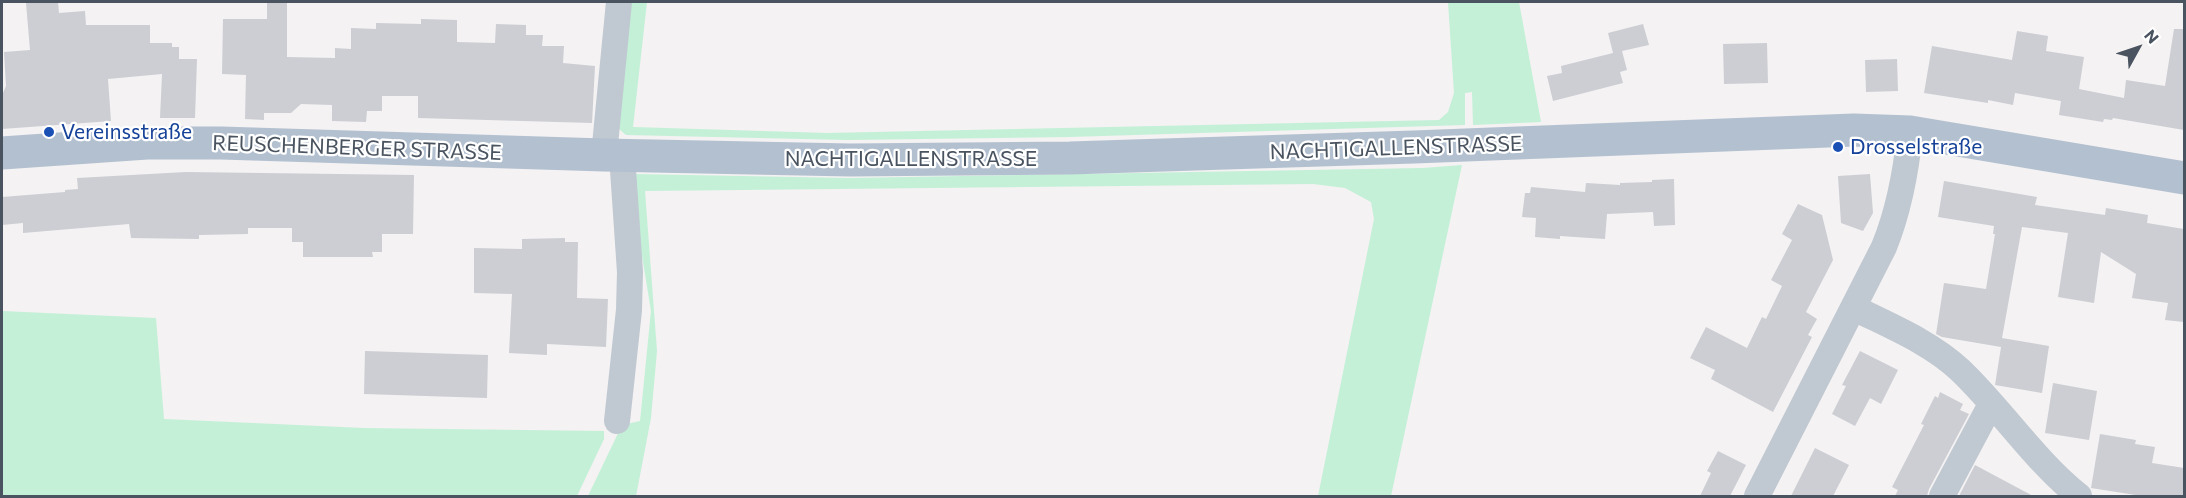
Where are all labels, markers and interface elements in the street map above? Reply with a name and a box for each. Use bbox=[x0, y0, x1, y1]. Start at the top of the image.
north arrow bbox=[2108, 18, 2168, 78]
text: N bbox=[2141, 25, 2163, 47]
place label: Vereinsstraße bbox=[61, 119, 192, 145]
marker: Vereinsstraße bbox=[42, 125, 56, 139]
street label: REUSCHENBERGER STRASSE bbox=[212, 130, 502, 166]
street label: NACHTIGALLENSTRASSE bbox=[1269, 131, 1523, 165]
place label: Drosselstraße bbox=[1850, 134, 1982, 160]
marker: Drosselstraße bbox=[1831, 140, 1845, 154]
street label: NACHTIGALLENSTRASSE bbox=[785, 146, 1037, 172]

